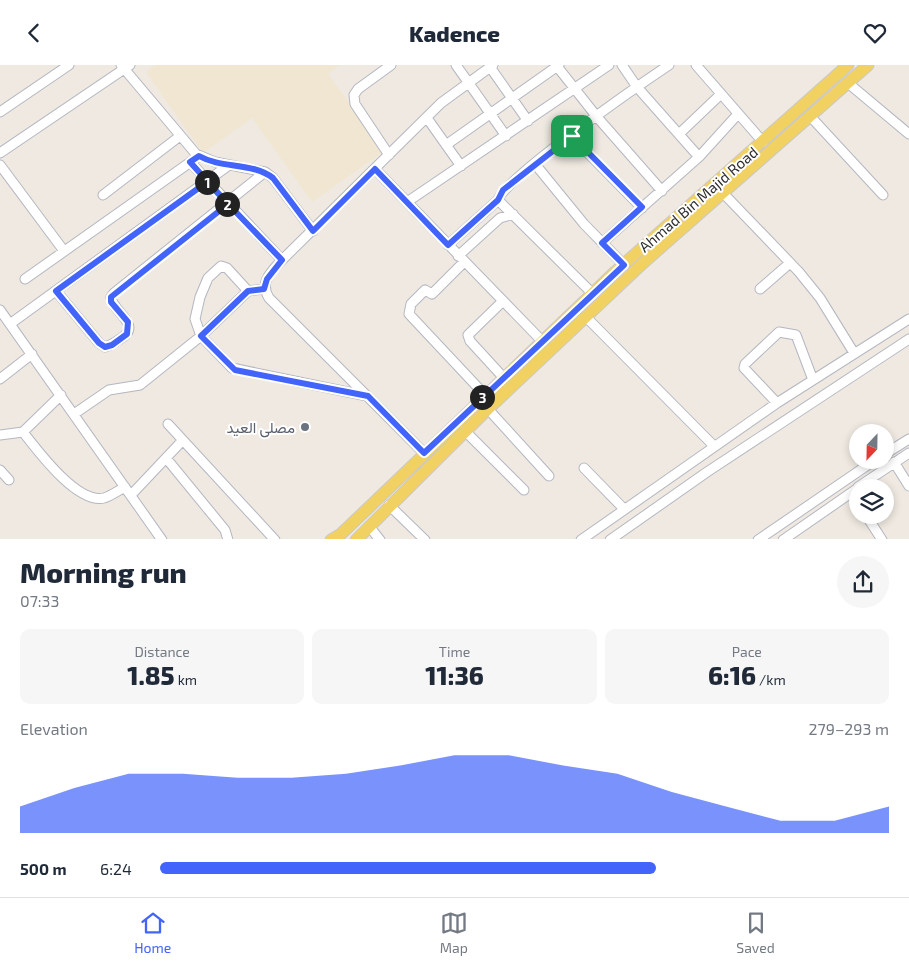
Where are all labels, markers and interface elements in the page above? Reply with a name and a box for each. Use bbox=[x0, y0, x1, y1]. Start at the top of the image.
icon: back bbox=[20, 19, 48, 47]
icon: heart bbox=[861, 19, 889, 47]
text: Kadence bbox=[409, 20, 500, 46]
pin bbox=[551, 115, 593, 157]
icon: arrive bbox=[558, 122, 586, 150]
street label: Ahmad Bin Majid Road bbox=[635, 142, 762, 256]
pin: 1 bbox=[194, 169, 220, 195]
text: 1 bbox=[204, 174, 211, 191]
pin: 2 bbox=[214, 191, 240, 217]
text: 2 bbox=[223, 196, 232, 213]
pin: 3 bbox=[470, 385, 494, 409]
text: 3 bbox=[479, 389, 486, 406]
place label: مصلى العيد bbox=[226, 418, 295, 438]
marker: مصلى العيد bbox=[299, 421, 311, 433]
north arrow bbox=[849, 424, 894, 469]
map controls bbox=[849, 424, 894, 524]
button: layers bbox=[849, 479, 894, 524]
text: Morning run bbox=[20, 555, 187, 589]
button: share bbox=[837, 556, 889, 608]
text: 07:33 bbox=[20, 591, 59, 610]
text: Distance bbox=[135, 643, 190, 660]
text: Time bbox=[439, 643, 470, 660]
text: Pace bbox=[732, 643, 762, 660]
text: 1.85 bbox=[127, 660, 175, 690]
text: 11:36 bbox=[425, 660, 484, 690]
text: 6:16 bbox=[708, 660, 756, 690]
text: km bbox=[175, 671, 197, 688]
text: /km bbox=[756, 671, 786, 688]
text: Elevation bbox=[20, 719, 88, 738]
text: 279–293 m bbox=[809, 719, 889, 738]
text: 500 m bbox=[20, 859, 67, 878]
text: 6:24 bbox=[100, 859, 132, 878]
tab: Home bbox=[134, 909, 171, 956]
tab: Map bbox=[440, 909, 468, 956]
tab: Saved bbox=[736, 909, 775, 956]

